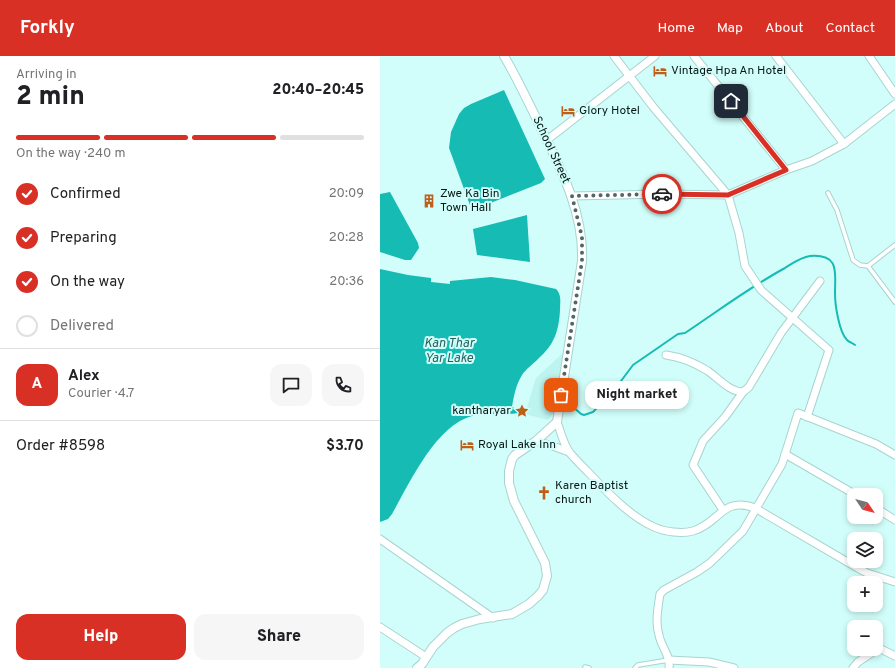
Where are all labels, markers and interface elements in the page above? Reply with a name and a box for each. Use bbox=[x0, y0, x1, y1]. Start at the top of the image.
text: Forkly bbox=[20, 16, 75, 40]
text: Home bbox=[658, 20, 695, 37]
text: Map bbox=[717, 20, 743, 37]
text: About bbox=[765, 20, 804, 37]
text: Contact bbox=[826, 20, 875, 37]
hotel icon: Vintage Hpa An Hotel bbox=[652, 63, 668, 79]
place label: Vintage Hpa An Hotel bbox=[671, 63, 786, 79]
text: Arriving in bbox=[16, 67, 77, 83]
text: 2 min bbox=[16, 81, 85, 114]
text: 20:40–20:45 bbox=[272, 81, 364, 100]
pin bbox=[714, 84, 748, 118]
icon: home bbox=[720, 90, 742, 112]
hotel icon: Glory Hotel bbox=[560, 103, 576, 119]
place label: Glory Hotel bbox=[579, 103, 640, 119]
street label: School Street bbox=[528, 114, 574, 186]
text: On the way · 240 m bbox=[16, 146, 125, 162]
courier bbox=[642, 174, 682, 214]
icon: check bbox=[16, 183, 38, 205]
icon: car bbox=[651, 183, 673, 205]
text: Confirmed bbox=[50, 185, 121, 204]
text: 20:09 bbox=[329, 186, 364, 202]
place label: Zwe Ka Bin Town Hall bbox=[440, 186, 499, 216]
building icon: Zwe Ka Bin Town Hall bbox=[421, 193, 437, 209]
icon: check bbox=[16, 227, 38, 249]
text: Preparing bbox=[50, 229, 117, 248]
text: 20:28 bbox=[329, 230, 364, 246]
icon: check bbox=[16, 271, 38, 293]
text: On the way bbox=[50, 273, 125, 292]
text: 20:36 bbox=[329, 274, 364, 290]
text: Delivered bbox=[50, 317, 114, 336]
water label: Kan Thar Yar Lake bbox=[424, 336, 475, 367]
button: chat bbox=[270, 364, 312, 406]
button: phone bbox=[322, 364, 364, 406]
text: Alex bbox=[68, 367, 100, 386]
text: A bbox=[32, 375, 42, 394]
pin bbox=[544, 378, 578, 412]
callout: Night market bbox=[585, 381, 689, 409]
icon: bag bbox=[550, 384, 572, 406]
text: Courier · 4.7 bbox=[68, 386, 134, 402]
text: Night market bbox=[597, 387, 677, 403]
place label: kantharyar bbox=[452, 403, 511, 419]
place icon: kantharyar bbox=[514, 403, 530, 419]
text: Order #8598 bbox=[16, 437, 105, 456]
text: $3.70 bbox=[326, 437, 364, 456]
hotel icon: Royal Lake Inn bbox=[459, 437, 475, 453]
place label: Royal Lake Inn bbox=[478, 437, 556, 453]
place label: Karen Baptist church bbox=[555, 478, 628, 508]
church icon: Karen Baptist church bbox=[536, 485, 552, 501]
north arrow bbox=[847, 488, 883, 524]
map controls bbox=[847, 488, 883, 656]
button: layers bbox=[847, 532, 883, 568]
button: + bbox=[847, 576, 883, 612]
button: Help bbox=[16, 614, 186, 660]
button: Share bbox=[194, 614, 364, 660]
button: − bbox=[847, 620, 883, 656]

